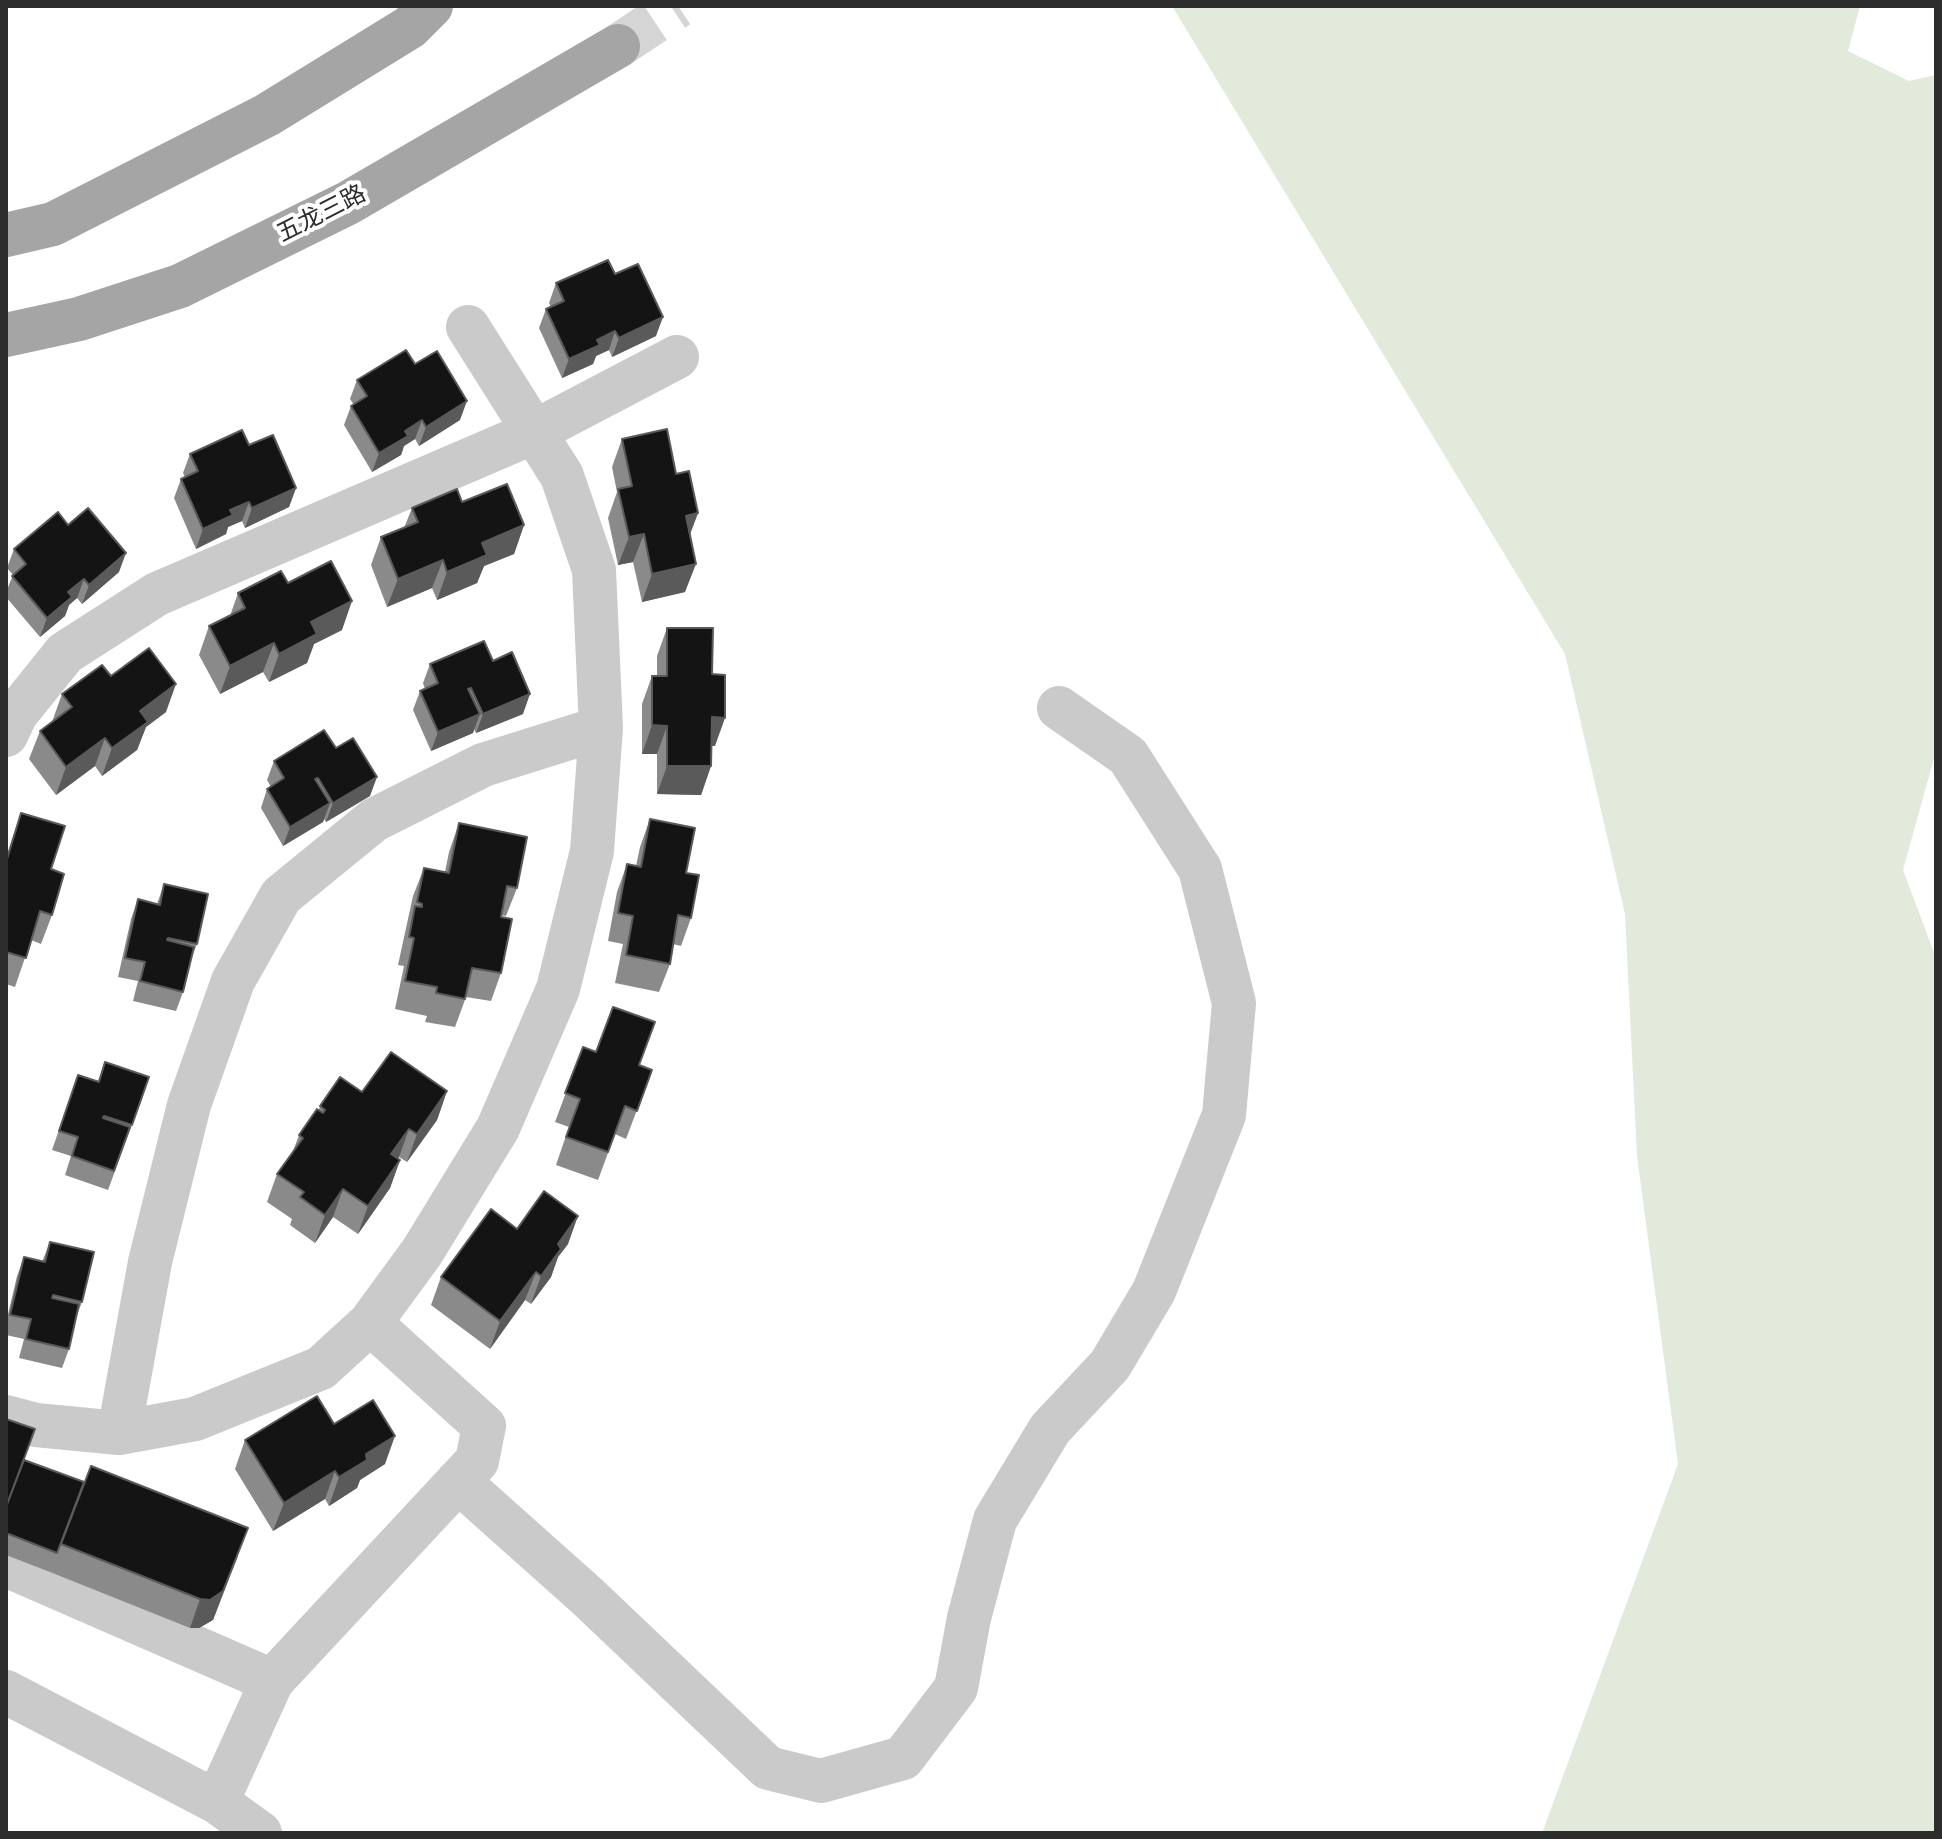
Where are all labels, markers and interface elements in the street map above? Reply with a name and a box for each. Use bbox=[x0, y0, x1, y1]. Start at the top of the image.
street label: 五龙三路 bbox=[273, 180, 371, 250]

